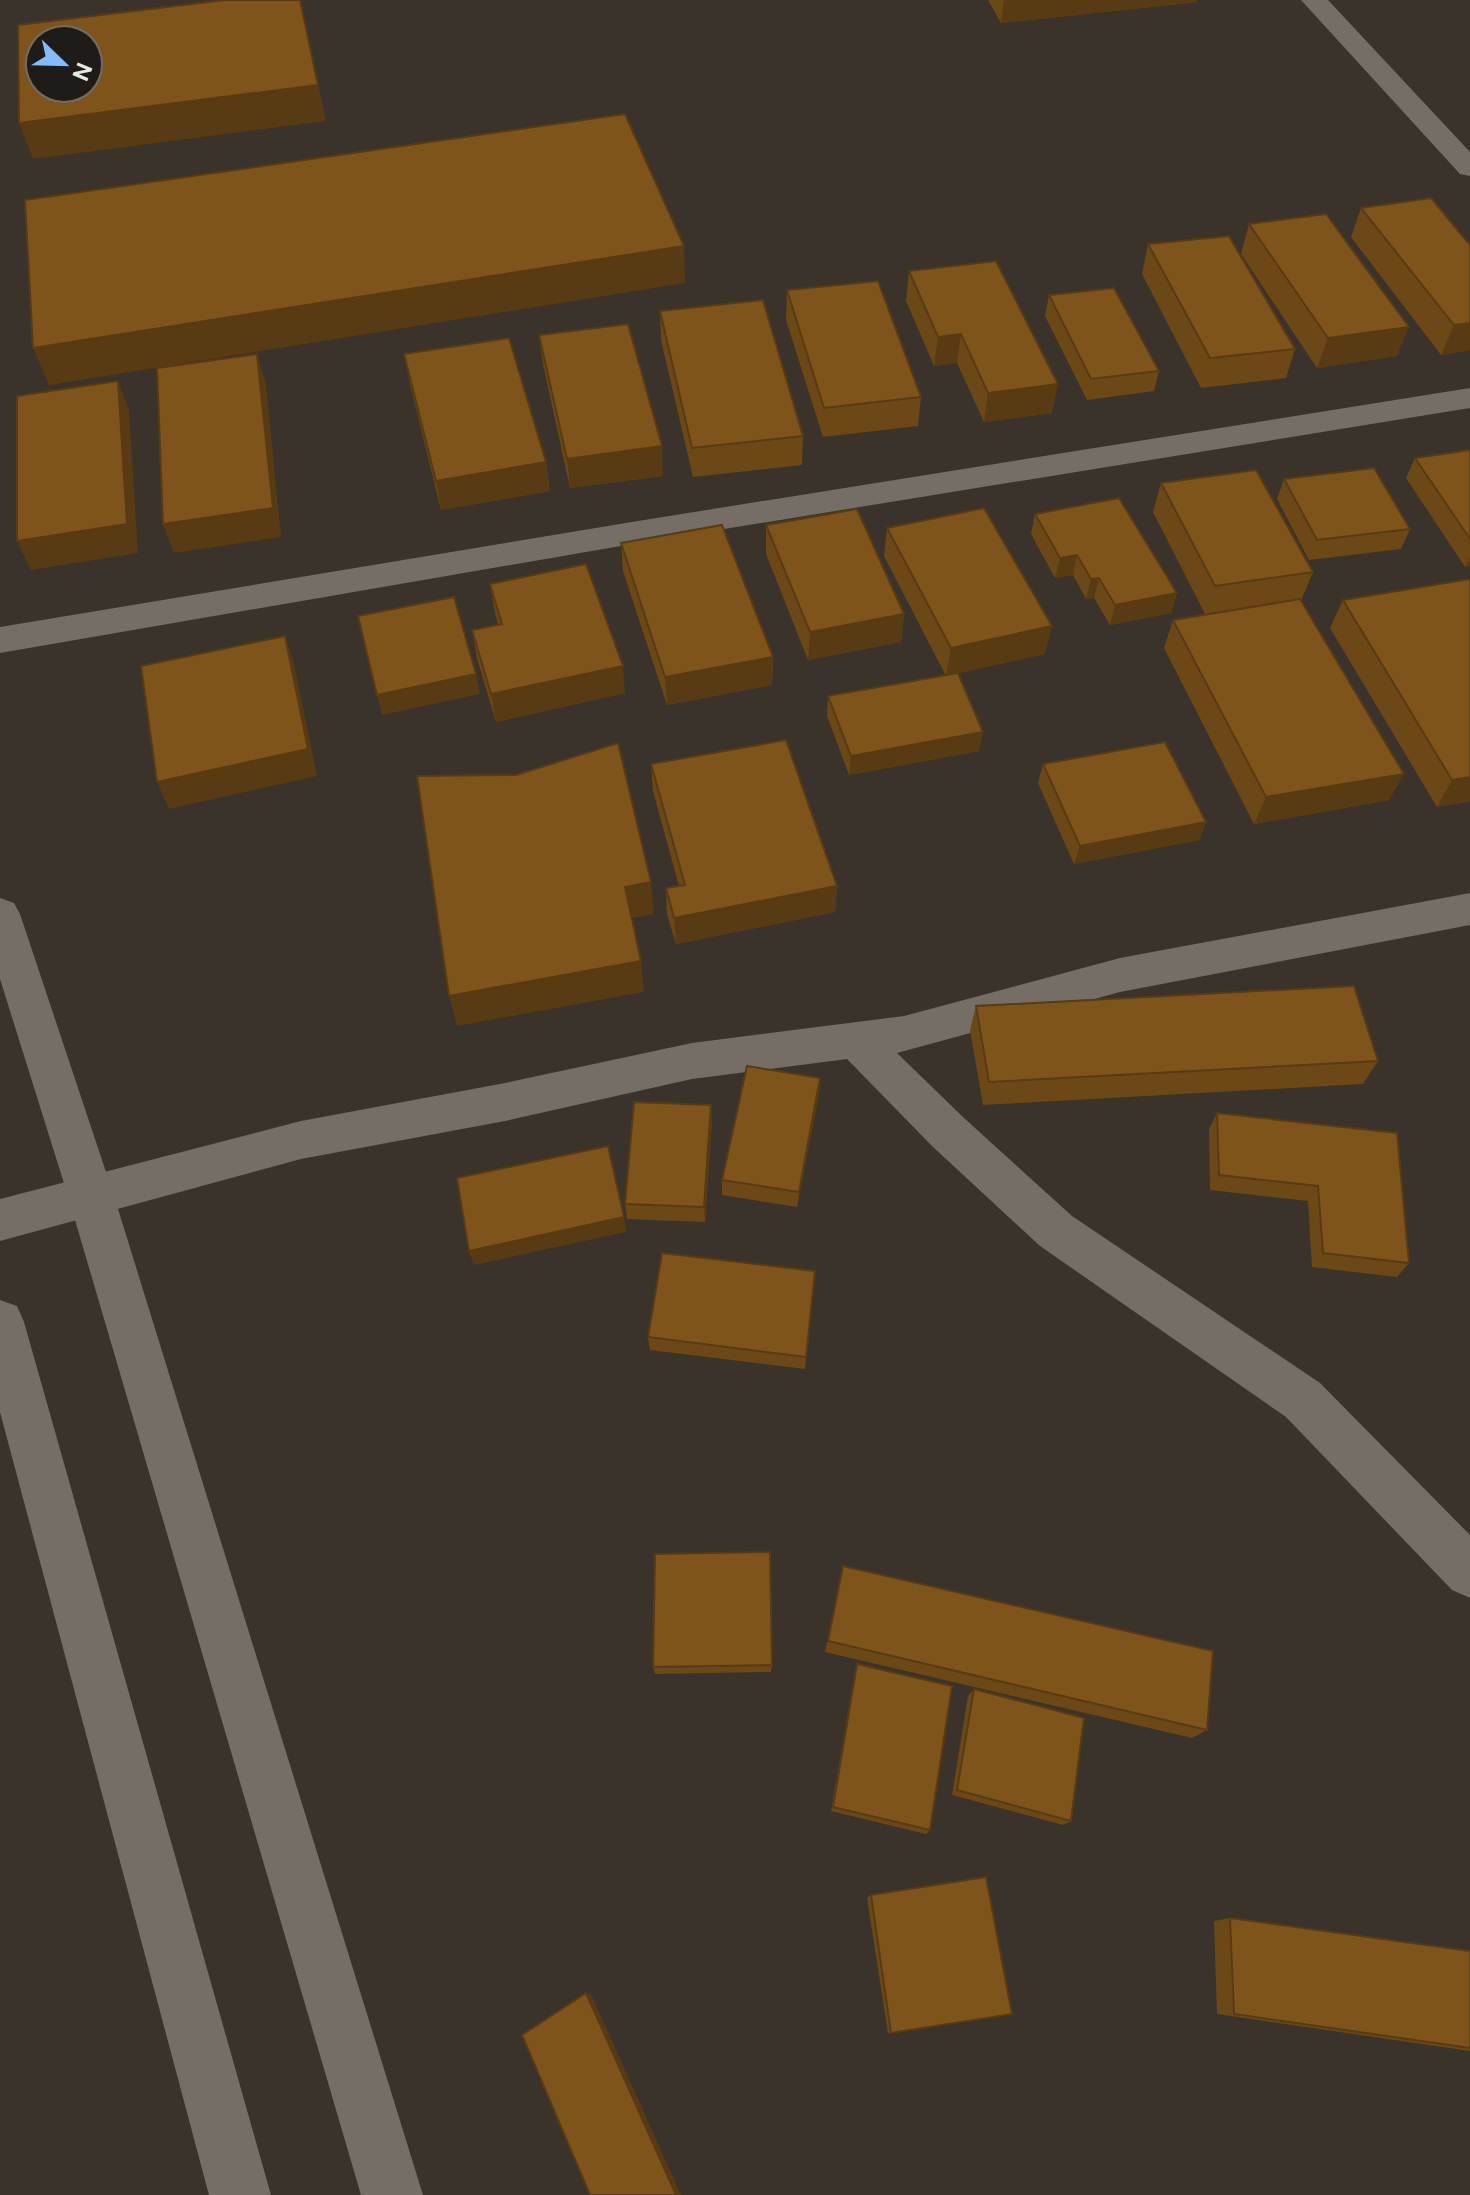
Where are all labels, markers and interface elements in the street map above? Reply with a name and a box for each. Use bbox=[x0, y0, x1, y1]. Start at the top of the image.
north arrow bbox=[24, 24, 104, 104]
text: N bbox=[67, 59, 98, 85]

